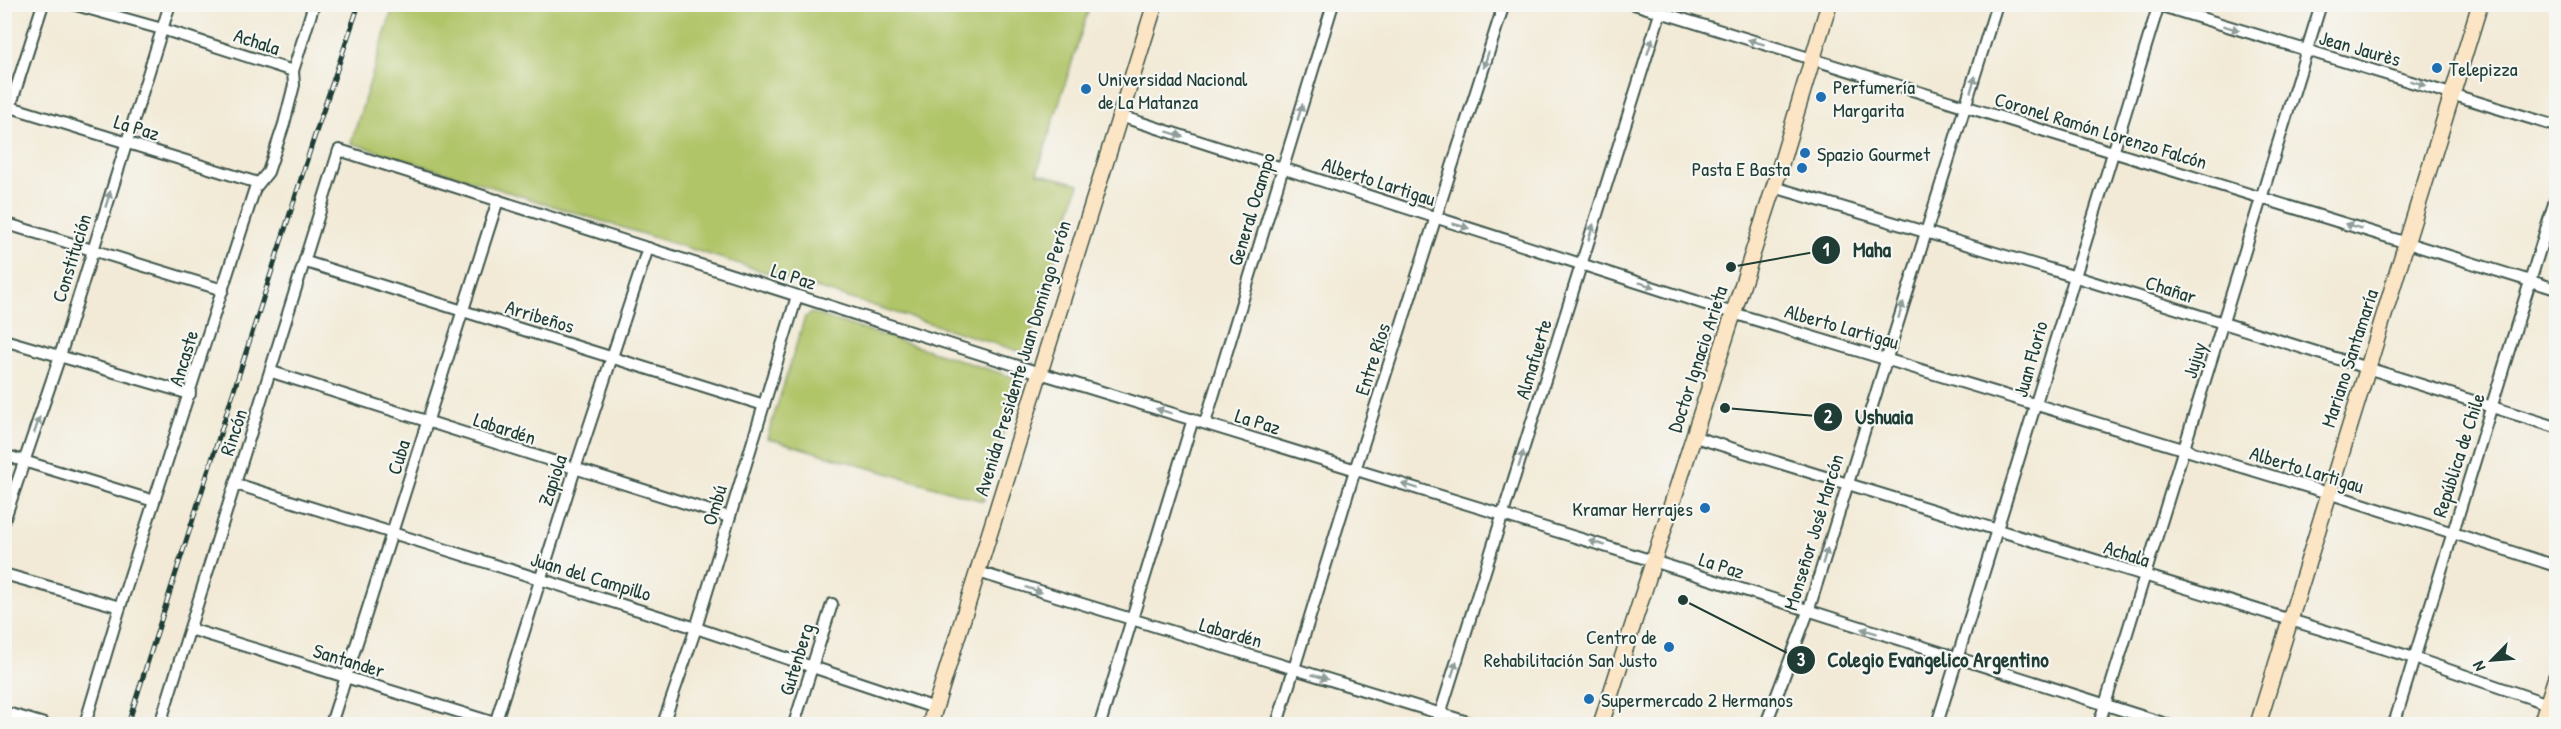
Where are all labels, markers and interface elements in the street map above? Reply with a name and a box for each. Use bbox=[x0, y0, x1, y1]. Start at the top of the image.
street label: Achala bbox=[231, 21, 284, 61]
one-way arrow bbox=[2222, 24, 2240, 33]
street label: Jean Jaurès bbox=[2316, 24, 2404, 73]
one-way arrow bbox=[1646, 37, 1655, 55]
one-way arrow bbox=[1747, 37, 1765, 47]
one-way arrow bbox=[1481, 51, 1490, 69]
place label: Telepizza bbox=[2449, 55, 2518, 82]
marker: Telepizza bbox=[2430, 61, 2444, 75]
place label: Universidad Nacional de La Matanza bbox=[1098, 65, 1248, 115]
place label: Perfumería Margarita bbox=[1833, 73, 1915, 123]
one-way arrow bbox=[1968, 75, 1978, 93]
one-way arrow bbox=[2409, 79, 2427, 88]
marker: Universidad Nacional de La Matanza bbox=[1079, 82, 1093, 96]
street label: Coronel Ramón Lorenzo Falcón bbox=[1991, 85, 2211, 175]
marker: Perfumería Margarita bbox=[1814, 90, 1828, 104]
one-way arrow bbox=[1296, 103, 1305, 121]
street label: La Paz bbox=[111, 107, 163, 147]
one-way arrow bbox=[1166, 130, 1184, 139]
place label: Spazio Gourmet bbox=[1817, 140, 1931, 167]
marker: Spazio Gourmet bbox=[1798, 146, 1812, 160]
street label: General Ocampo bbox=[1221, 149, 1281, 269]
street label: Alberto Lartigau bbox=[1319, 150, 1439, 212]
place label: Pasta E Basta bbox=[1692, 155, 1790, 182]
marker: Pasta E Basta bbox=[1795, 161, 1809, 175]
one-way arrow bbox=[104, 190, 113, 208]
street label: Constitución bbox=[45, 210, 97, 306]
street label: Avenida Presidente Juan Domingo Perón bbox=[967, 217, 1077, 499]
one-way arrow bbox=[2344, 221, 2362, 230]
one-way arrow bbox=[1452, 222, 1470, 231]
one-way arrow bbox=[1586, 223, 1596, 241]
callout: Maha bbox=[1811, 230, 1903, 269]
text: Maha bbox=[1853, 235, 1892, 264]
text: 1 bbox=[1823, 237, 1830, 262]
street label: La Paz bbox=[768, 256, 820, 296]
street label: Chañar bbox=[2142, 268, 2200, 310]
one-way arrow bbox=[1638, 280, 1656, 290]
street label: Doctor Ignacio Arieta bbox=[1661, 282, 1733, 436]
street label: Mariano Santamaría bbox=[2314, 285, 2384, 431]
street label: Arribeños bbox=[502, 293, 578, 339]
street label: Alberto Lartigau bbox=[1782, 297, 1902, 355]
one-way arrow bbox=[1896, 301, 1906, 319]
street label: Almafuerte bbox=[1508, 316, 1558, 402]
street label: Juan Florio bbox=[2006, 318, 2054, 400]
street label: Entre Ríos bbox=[1348, 319, 1396, 399]
street label: Ancaste bbox=[162, 327, 204, 389]
street label: Jujuy bbox=[2176, 339, 2212, 381]
street label: República de Chile bbox=[2425, 389, 2491, 521]
callout: Ushuaia bbox=[1813, 397, 1925, 436]
street label: La Paz bbox=[1232, 401, 1284, 441]
text: Ushuaia bbox=[1855, 402, 1914, 431]
text: 2 bbox=[1824, 404, 1833, 429]
street label: Rincón bbox=[213, 405, 253, 459]
street label: Labardén bbox=[470, 405, 540, 451]
one-way arrow bbox=[1155, 406, 1173, 415]
one-way arrow bbox=[32, 416, 42, 434]
street label: Cuba bbox=[380, 436, 416, 478]
street label: Alberto Lartigau bbox=[2247, 439, 2367, 499]
one-way arrow bbox=[1517, 450, 1526, 468]
street label: Zapiola bbox=[531, 451, 573, 509]
street label: Monseñor José Marcón bbox=[1776, 451, 1850, 613]
street label: Ombú bbox=[695, 481, 733, 529]
one-way arrow bbox=[1401, 481, 1419, 490]
place label: Kramar Herrajes bbox=[1572, 495, 1693, 522]
marker: Kramar Herrajes bbox=[1698, 501, 1712, 515]
street label: Achala bbox=[2101, 533, 2154, 573]
one-way arrow bbox=[1588, 538, 1606, 547]
street label: Juan del Campillo bbox=[527, 545, 655, 607]
street label: La Paz bbox=[1696, 545, 1748, 585]
one-way arrow bbox=[1821, 547, 1830, 565]
one-way arrow bbox=[1025, 585, 1043, 595]
street label: Labardén bbox=[1197, 610, 1265, 654]
street label: Gutenberg bbox=[772, 619, 820, 698]
place label: Centro de Rehabilitación San Justo bbox=[1484, 623, 1657, 673]
one-way arrow bbox=[1860, 626, 1878, 635]
north arrow bbox=[2462, 630, 2522, 690]
street label: Santander bbox=[310, 636, 388, 684]
marker: Centro de Rehabilitación San Justo bbox=[1662, 640, 1676, 654]
callout: Colegio Evangelico Argentino bbox=[1786, 641, 2061, 680]
text: Colegio Evangelico Argentino bbox=[1827, 645, 2049, 675]
text: 3 bbox=[1797, 647, 1805, 672]
text: N bbox=[2466, 657, 2490, 675]
one-way arrow bbox=[1450, 660, 1460, 678]
one-way arrow bbox=[1312, 673, 1330, 682]
place label: Supermercado 2 Hermanos bbox=[1601, 686, 1793, 713]
marker: Supermercado 2 Hermanos bbox=[1582, 692, 1596, 706]

